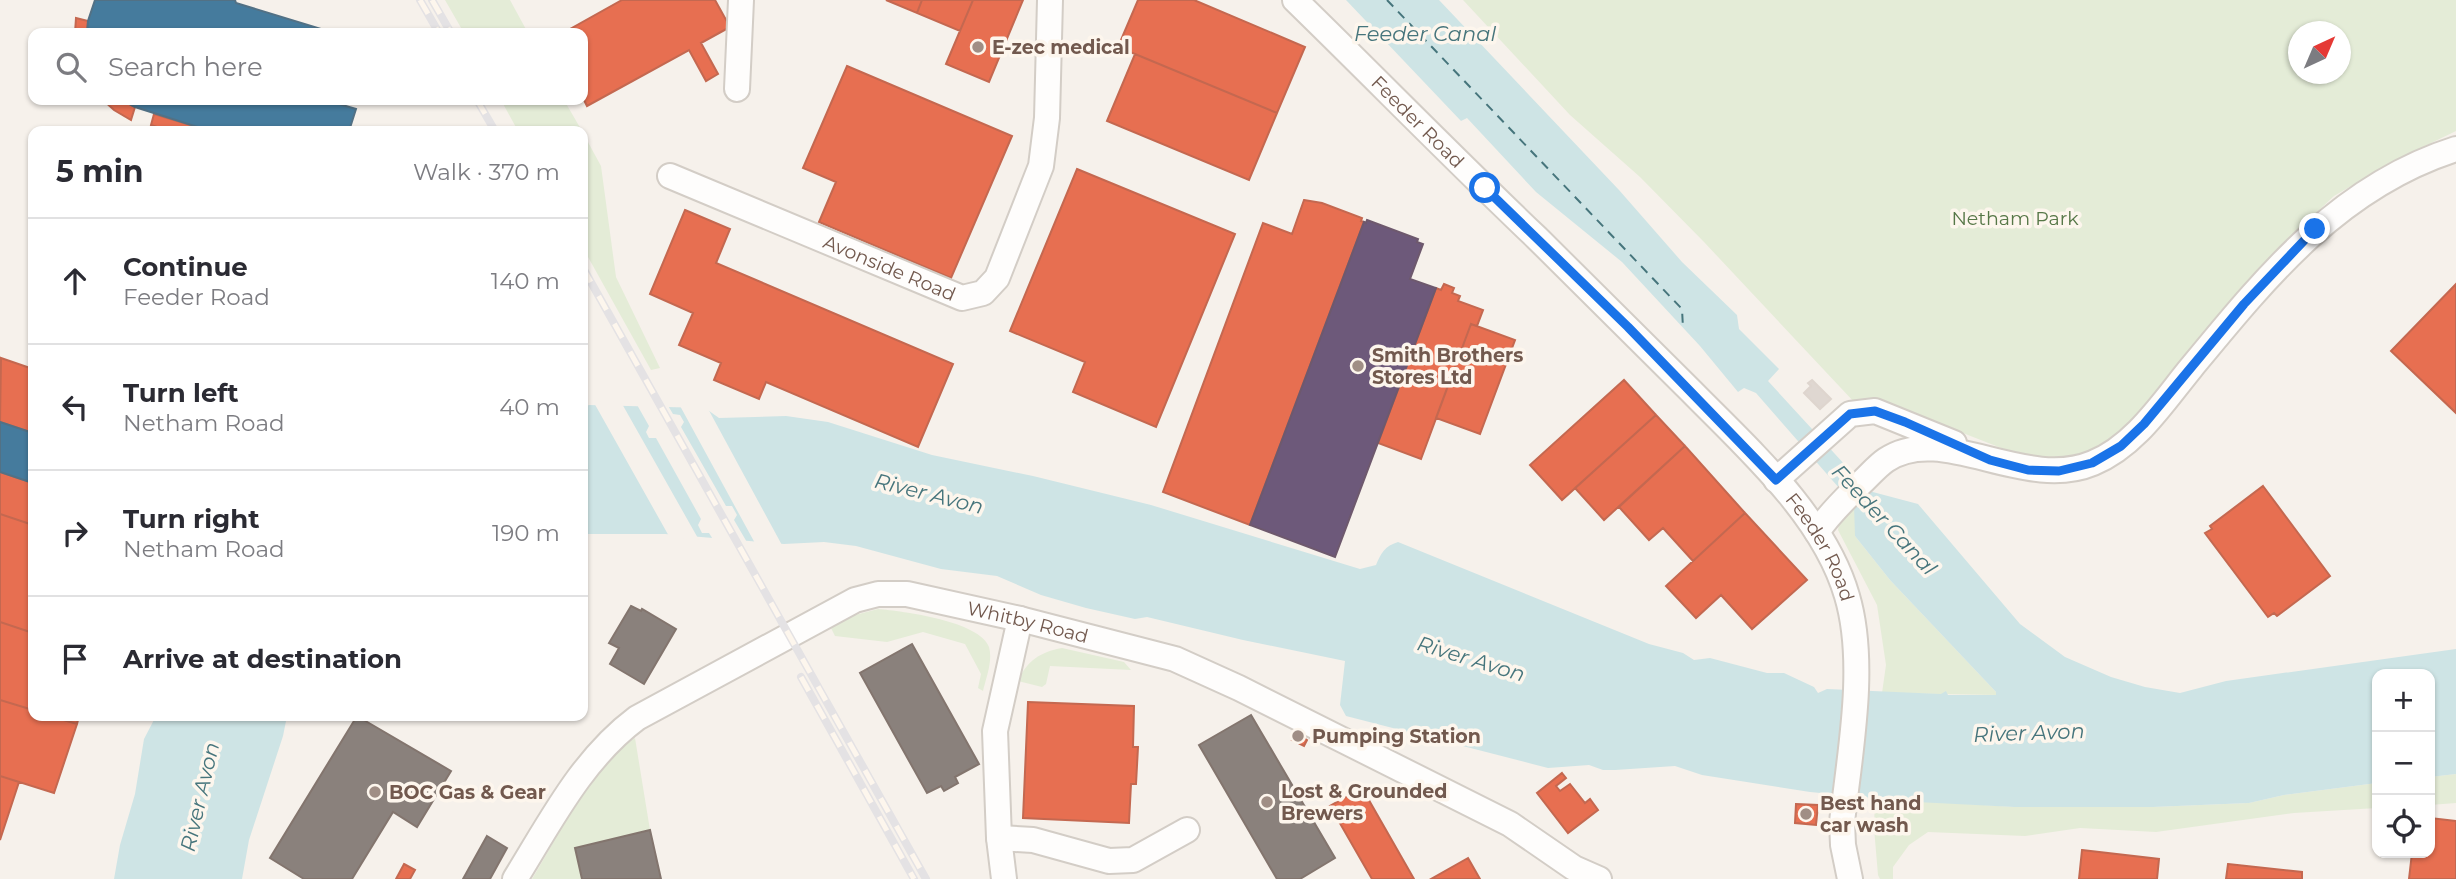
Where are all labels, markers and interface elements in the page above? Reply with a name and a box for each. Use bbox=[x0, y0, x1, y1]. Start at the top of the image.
water label: Feeder Canal bbox=[1354, 21, 1496, 46]
north arrow bbox=[2288, 21, 2351, 84]
search box bbox=[28, 28, 588, 105]
place label: E-zec medical bbox=[992, 36, 1130, 59]
marker: E-zec medical bbox=[970, 39, 986, 55]
icon: search bbox=[52, 48, 90, 86]
text: Search here bbox=[108, 51, 263, 83]
street label: Feeder Road bbox=[1366, 71, 1469, 173]
text: 5 min bbox=[56, 153, 144, 190]
text: Walk · 370 m bbox=[413, 158, 560, 186]
route start bbox=[1469, 172, 1500, 203]
park label: Netham Park bbox=[1951, 207, 2079, 230]
route end bbox=[2299, 213, 2330, 244]
street label: Avonside Road bbox=[820, 230, 959, 306]
text: Continue bbox=[123, 251, 248, 283]
icon: ahead bbox=[56, 262, 94, 300]
text: 140 m bbox=[491, 267, 560, 295]
text: Feeder Road bbox=[123, 283, 270, 311]
place label: Smith Brothers Stores Ltd bbox=[1372, 344, 1523, 389]
marker: Smith Brothers Stores Ltd bbox=[1350, 358, 1366, 374]
text: Turn left bbox=[123, 377, 239, 409]
icon: left bbox=[56, 388, 94, 426]
text: 40 m bbox=[499, 393, 560, 421]
text: Netham Road bbox=[123, 409, 285, 437]
water label: Feeder Canal bbox=[1827, 459, 1942, 580]
water label: River Avon bbox=[872, 468, 986, 519]
street label: Feeder Road bbox=[1781, 488, 1859, 604]
text: Turn right bbox=[123, 503, 259, 535]
icon: right bbox=[56, 514, 94, 552]
text: 190 m bbox=[492, 519, 560, 547]
text: Netham Road bbox=[123, 535, 285, 563]
street label: Whitby Road bbox=[965, 597, 1091, 648]
water label: River Avon bbox=[1414, 630, 1528, 687]
icon: arrive bbox=[56, 640, 94, 678]
text: Arrive at destination bbox=[123, 643, 402, 675]
map controls bbox=[2372, 669, 2435, 858]
button: + bbox=[2372, 669, 2435, 732]
water label: River Avon bbox=[1973, 718, 2085, 747]
place label: Pumping Station bbox=[1312, 725, 1481, 748]
marker: Pumping Station bbox=[1290, 728, 1306, 744]
button: − bbox=[2372, 732, 2435, 795]
water label: River Avon bbox=[175, 740, 224, 854]
place label: Lost & Grounded Brewers bbox=[1281, 780, 1447, 825]
place label: BOC Gas & Gear bbox=[389, 781, 546, 804]
marker: BOC Gas & Gear bbox=[367, 784, 383, 800]
place label: Best hand car wash bbox=[1820, 792, 1921, 837]
marker: Lost & Grounded Brewers bbox=[1259, 794, 1275, 810]
button: locate bbox=[2372, 795, 2435, 858]
marker: Best hand car wash bbox=[1798, 806, 1814, 822]

